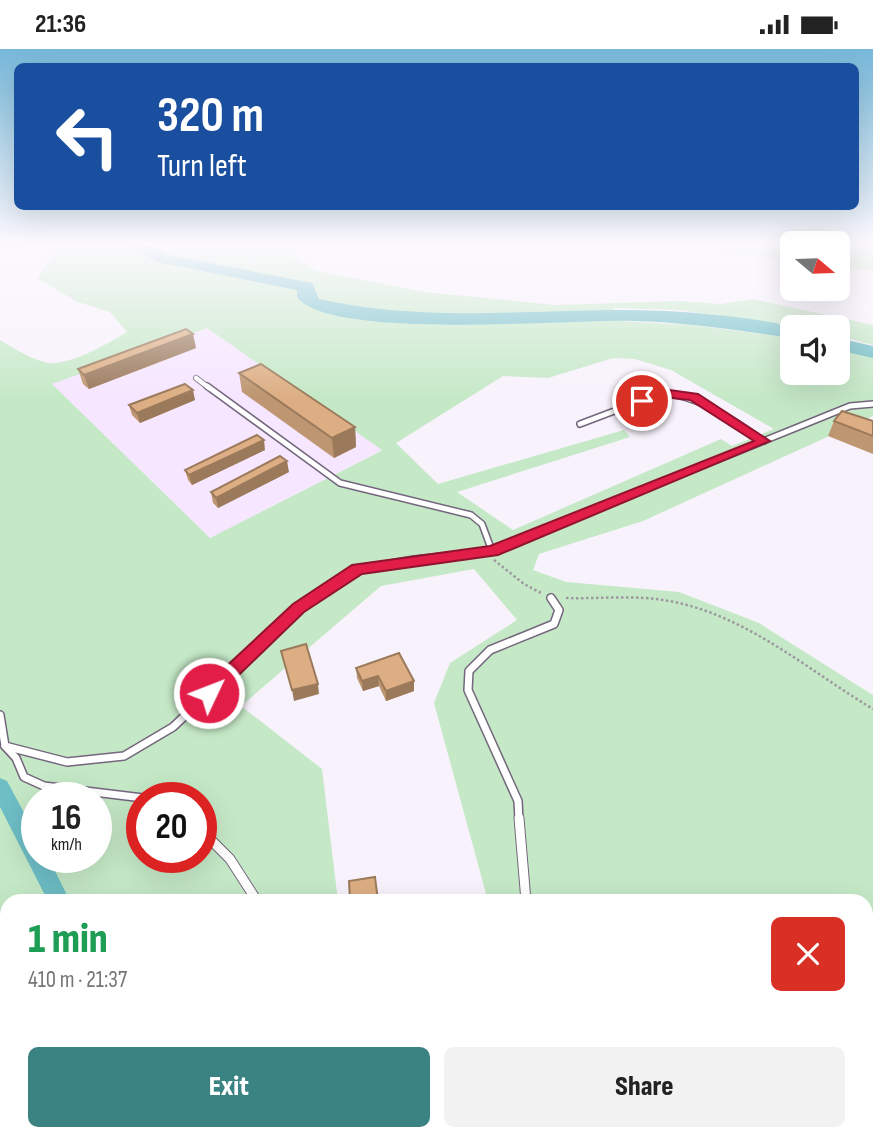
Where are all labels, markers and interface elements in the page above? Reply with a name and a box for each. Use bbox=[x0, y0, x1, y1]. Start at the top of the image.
text: 21:36 bbox=[35, 9, 86, 40]
text: 320 m bbox=[157, 87, 264, 146]
icon: left bbox=[42, 91, 133, 182]
text: Turn left bbox=[157, 147, 247, 186]
north arrow bbox=[780, 231, 850, 301]
map controls bbox=[780, 231, 850, 385]
button: sound bbox=[780, 315, 850, 385]
pin bbox=[612, 371, 672, 431]
icon: arrive bbox=[623, 382, 661, 420]
position arrow bbox=[172, 656, 246, 730]
speed limit sign: 20 bbox=[126, 782, 217, 873]
text: 16 bbox=[51, 797, 82, 840]
text: km/h bbox=[51, 834, 82, 855]
text: 1 min bbox=[28, 914, 108, 965]
button: close bbox=[771, 917, 845, 991]
text: 410 m · 21:37 bbox=[28, 966, 127, 994]
button: Exit bbox=[28, 1047, 430, 1127]
button: Share bbox=[444, 1047, 845, 1127]

